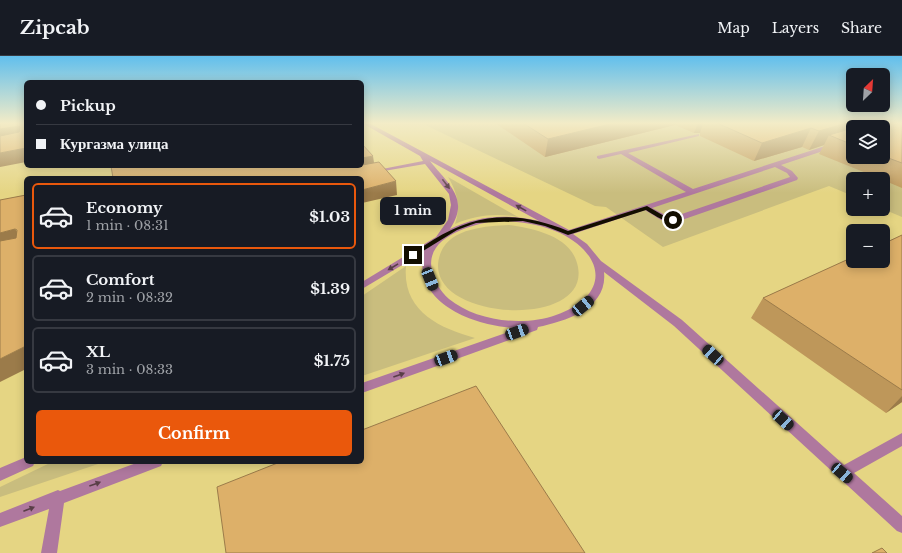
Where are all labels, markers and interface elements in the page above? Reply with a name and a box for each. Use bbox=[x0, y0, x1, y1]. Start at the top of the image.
text: Zipcab bbox=[20, 16, 90, 39]
text: Map bbox=[717, 19, 750, 37]
text: Layers bbox=[772, 19, 819, 37]
text: Share bbox=[841, 19, 882, 37]
north arrow bbox=[846, 68, 890, 112]
map controls bbox=[846, 68, 890, 268]
text: Pickup bbox=[60, 96, 116, 115]
button: layers bbox=[846, 120, 890, 164]
text: Кургазма улица bbox=[60, 134, 168, 153]
button: + bbox=[846, 172, 890, 216]
one-way arrow bbox=[441, 179, 449, 189]
callout: 1 min bbox=[380, 197, 446, 225]
icon: car bbox=[38, 198, 74, 234]
text: Economy bbox=[86, 198, 163, 217]
text: 1 min bbox=[394, 202, 432, 219]
one-way arrow bbox=[515, 205, 527, 212]
text: $1.03 bbox=[309, 207, 350, 226]
route start bbox=[664, 211, 682, 229]
text: 1 min · 08:31 bbox=[86, 217, 169, 234]
button: − bbox=[846, 224, 890, 268]
route end bbox=[404, 246, 422, 264]
one-way arrow bbox=[388, 263, 398, 271]
car bbox=[420, 266, 440, 292]
icon: car bbox=[38, 270, 74, 306]
text: Comfort bbox=[86, 270, 154, 289]
text: $1.39 bbox=[310, 279, 350, 298]
text: 2 min · 08:32 bbox=[86, 289, 173, 306]
car bbox=[570, 294, 596, 318]
car bbox=[504, 322, 530, 342]
icon: car bbox=[38, 342, 74, 378]
text: XL bbox=[86, 342, 110, 361]
car bbox=[700, 343, 726, 367]
car bbox=[433, 348, 459, 368]
text: $1.75 bbox=[314, 351, 350, 370]
text: 3 min · 08:33 bbox=[86, 361, 173, 378]
one-way arrow bbox=[393, 372, 405, 378]
car bbox=[770, 408, 796, 432]
button: Confirm bbox=[36, 410, 352, 456]
car bbox=[829, 461, 855, 485]
one-way arrow bbox=[89, 481, 101, 487]
one-way arrow bbox=[23, 505, 35, 511]

